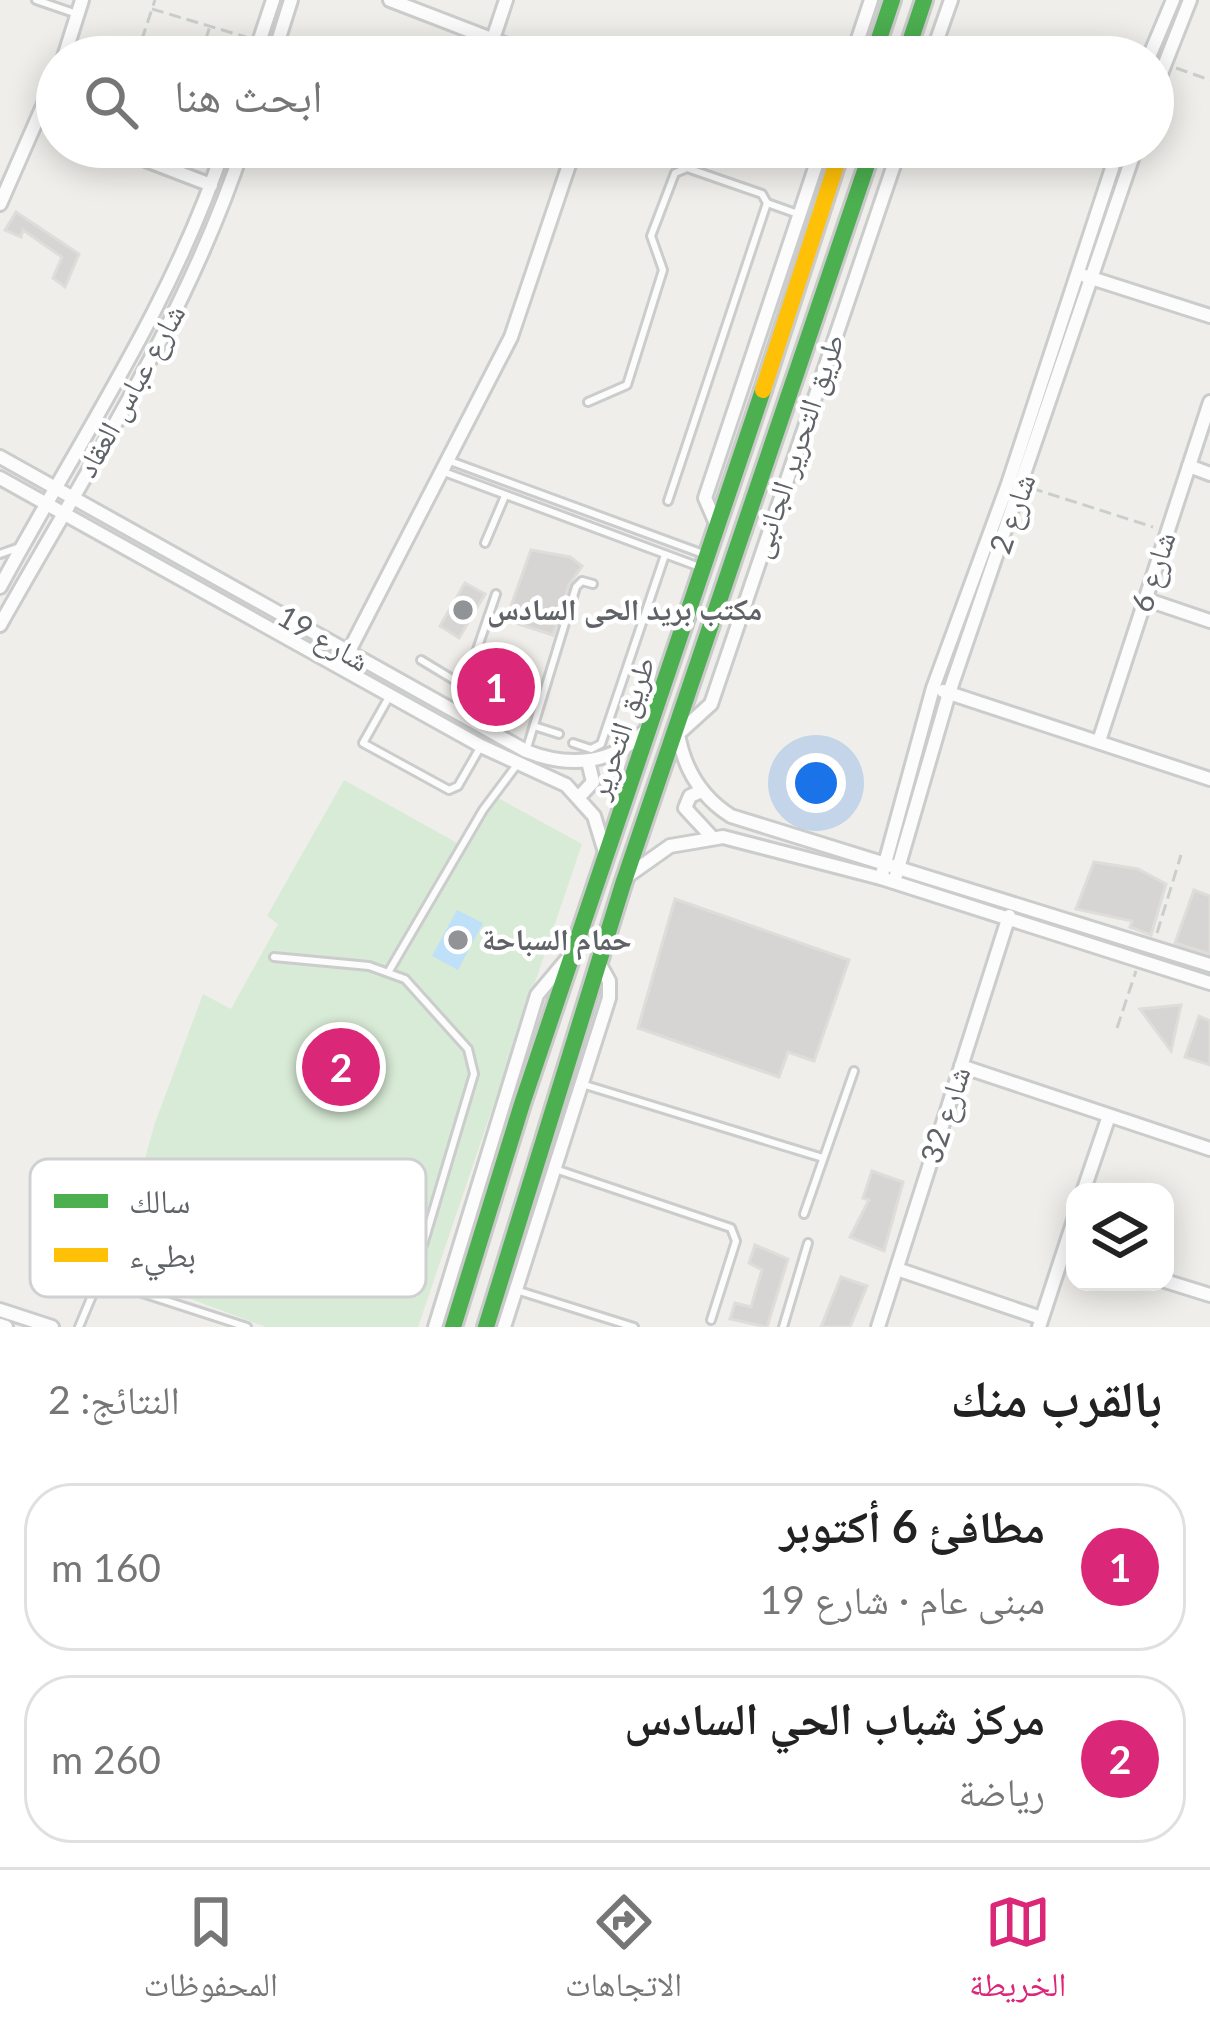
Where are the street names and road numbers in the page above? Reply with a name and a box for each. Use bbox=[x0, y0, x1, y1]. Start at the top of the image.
street label: شارع عباس العقاد bbox=[67, 297, 194, 484]
street label: طريق التحرير الجانبى bbox=[740, 329, 852, 563]
street label: شارع 2 bbox=[981, 469, 1044, 559]
street label: شارع 6 bbox=[1122, 527, 1185, 617]
street label: شارع 19 bbox=[270, 597, 376, 680]
street label: طريق التحرير bbox=[579, 652, 663, 805]
street label: شارع 32 bbox=[912, 1061, 979, 1168]

